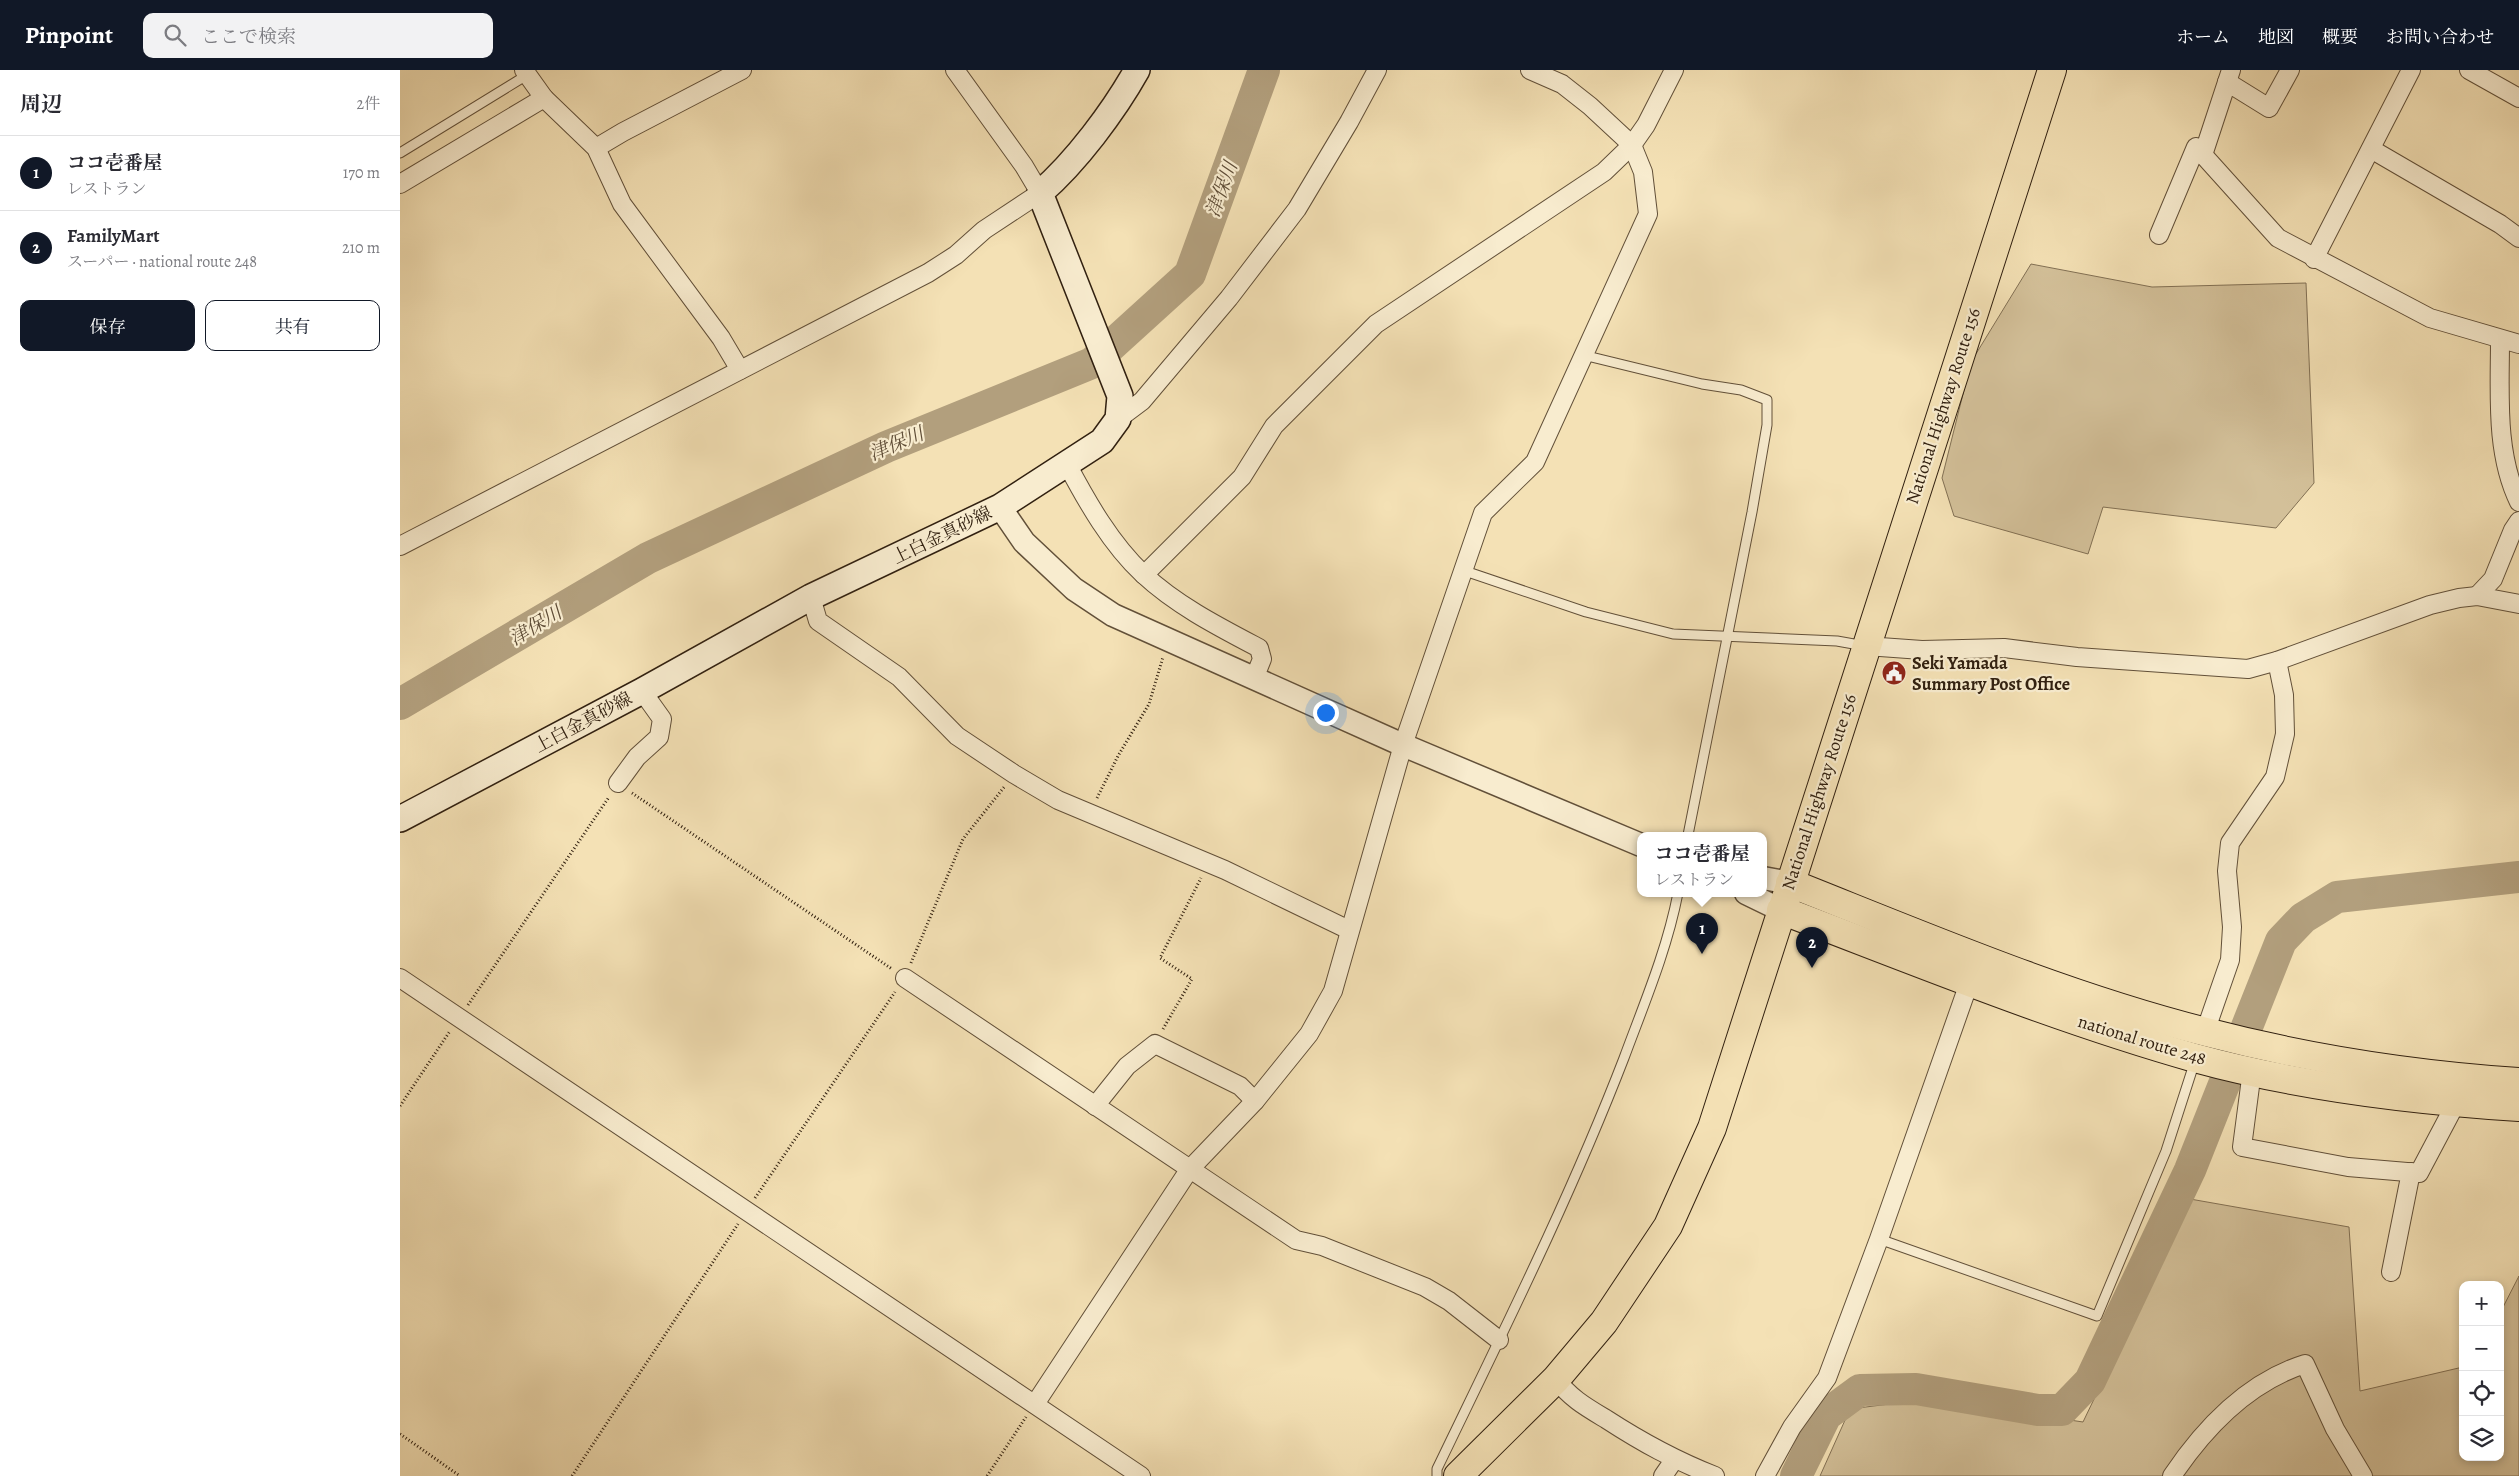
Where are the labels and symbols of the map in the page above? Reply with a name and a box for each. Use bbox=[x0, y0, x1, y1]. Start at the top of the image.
water label: 津保川 bbox=[1200, 156, 1245, 221]
street label: National Highway Route 156 bbox=[1900, 305, 1986, 507]
water label: 津保川 bbox=[865, 420, 930, 467]
street label: 上白金真砂線 bbox=[888, 501, 996, 569]
water label: 津保川 bbox=[504, 599, 568, 652]
place label: Seki Yamada Summary Post Office bbox=[1912, 651, 2070, 696]
public building icon: Seki Yamada Summary Post Office bbox=[1881, 660, 1907, 686]
street label: 上白金真砂線 bbox=[530, 686, 636, 758]
street label: National Highway Route 156 bbox=[1776, 691, 1862, 893]
your location bbox=[1313, 700, 1339, 726]
pin: 1 bbox=[1686, 913, 1718, 954]
pin: 2 bbox=[1796, 927, 1828, 968]
street label: national route 248 bbox=[2075, 1009, 2209, 1071]

